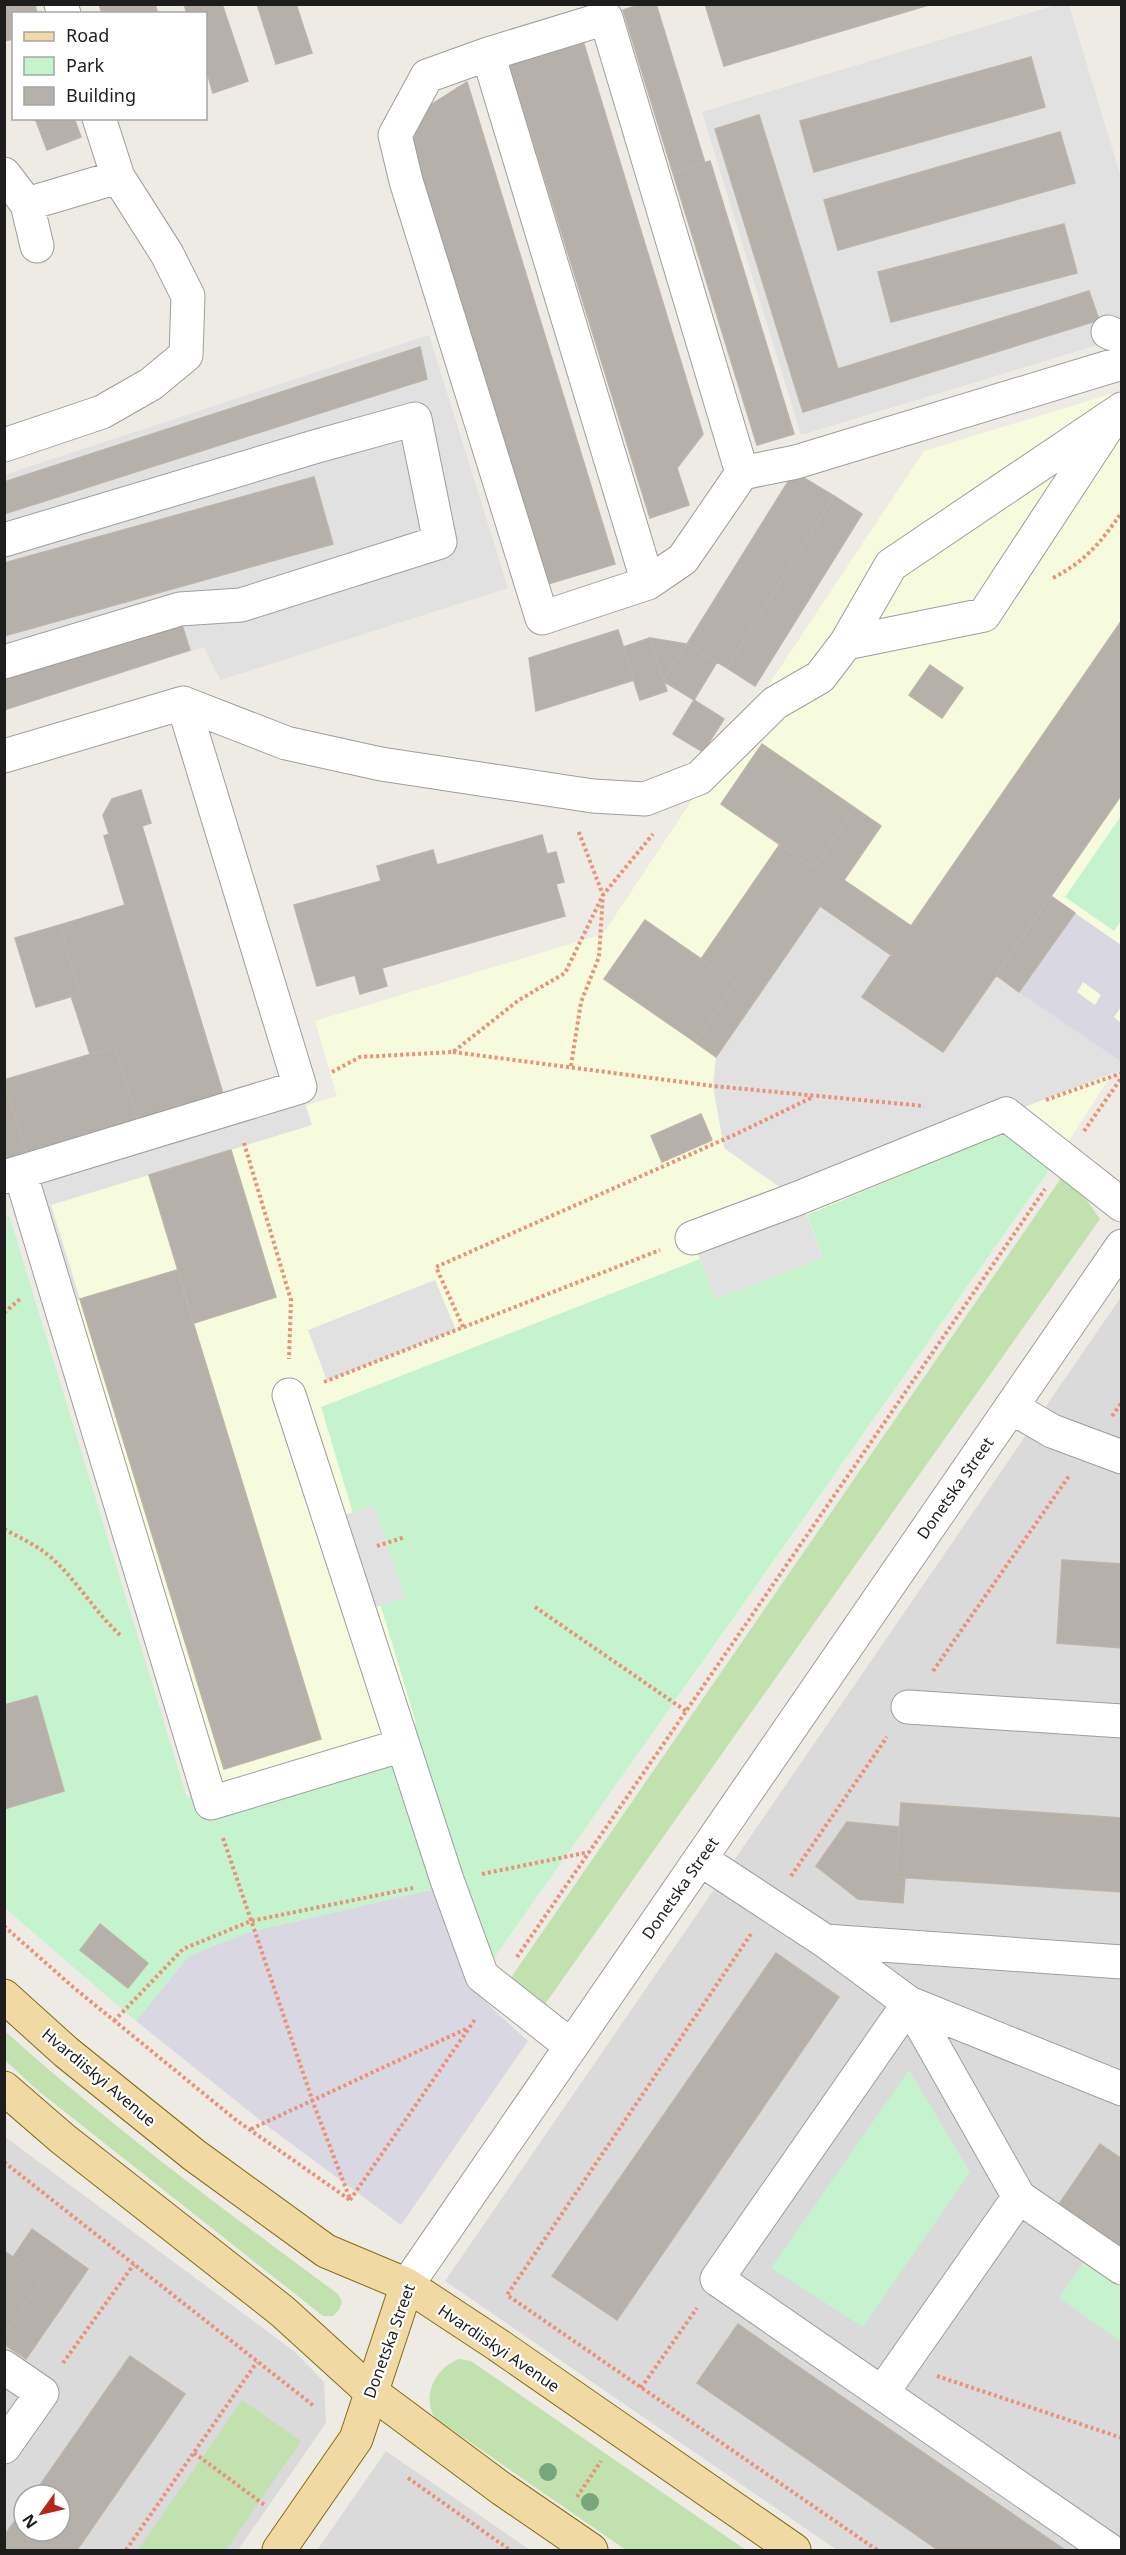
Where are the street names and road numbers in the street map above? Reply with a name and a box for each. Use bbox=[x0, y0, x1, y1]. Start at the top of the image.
street label: Donetska Street bbox=[912, 1432, 999, 1543]
street label: Donetska Street bbox=[637, 1832, 724, 1943]
street label: Hvardiiskyi Avenue bbox=[37, 2023, 161, 2131]
street label: Donetska Street bbox=[358, 2281, 420, 2401]
street label: Hvardiiskyi Avenue bbox=[434, 2299, 564, 2397]

